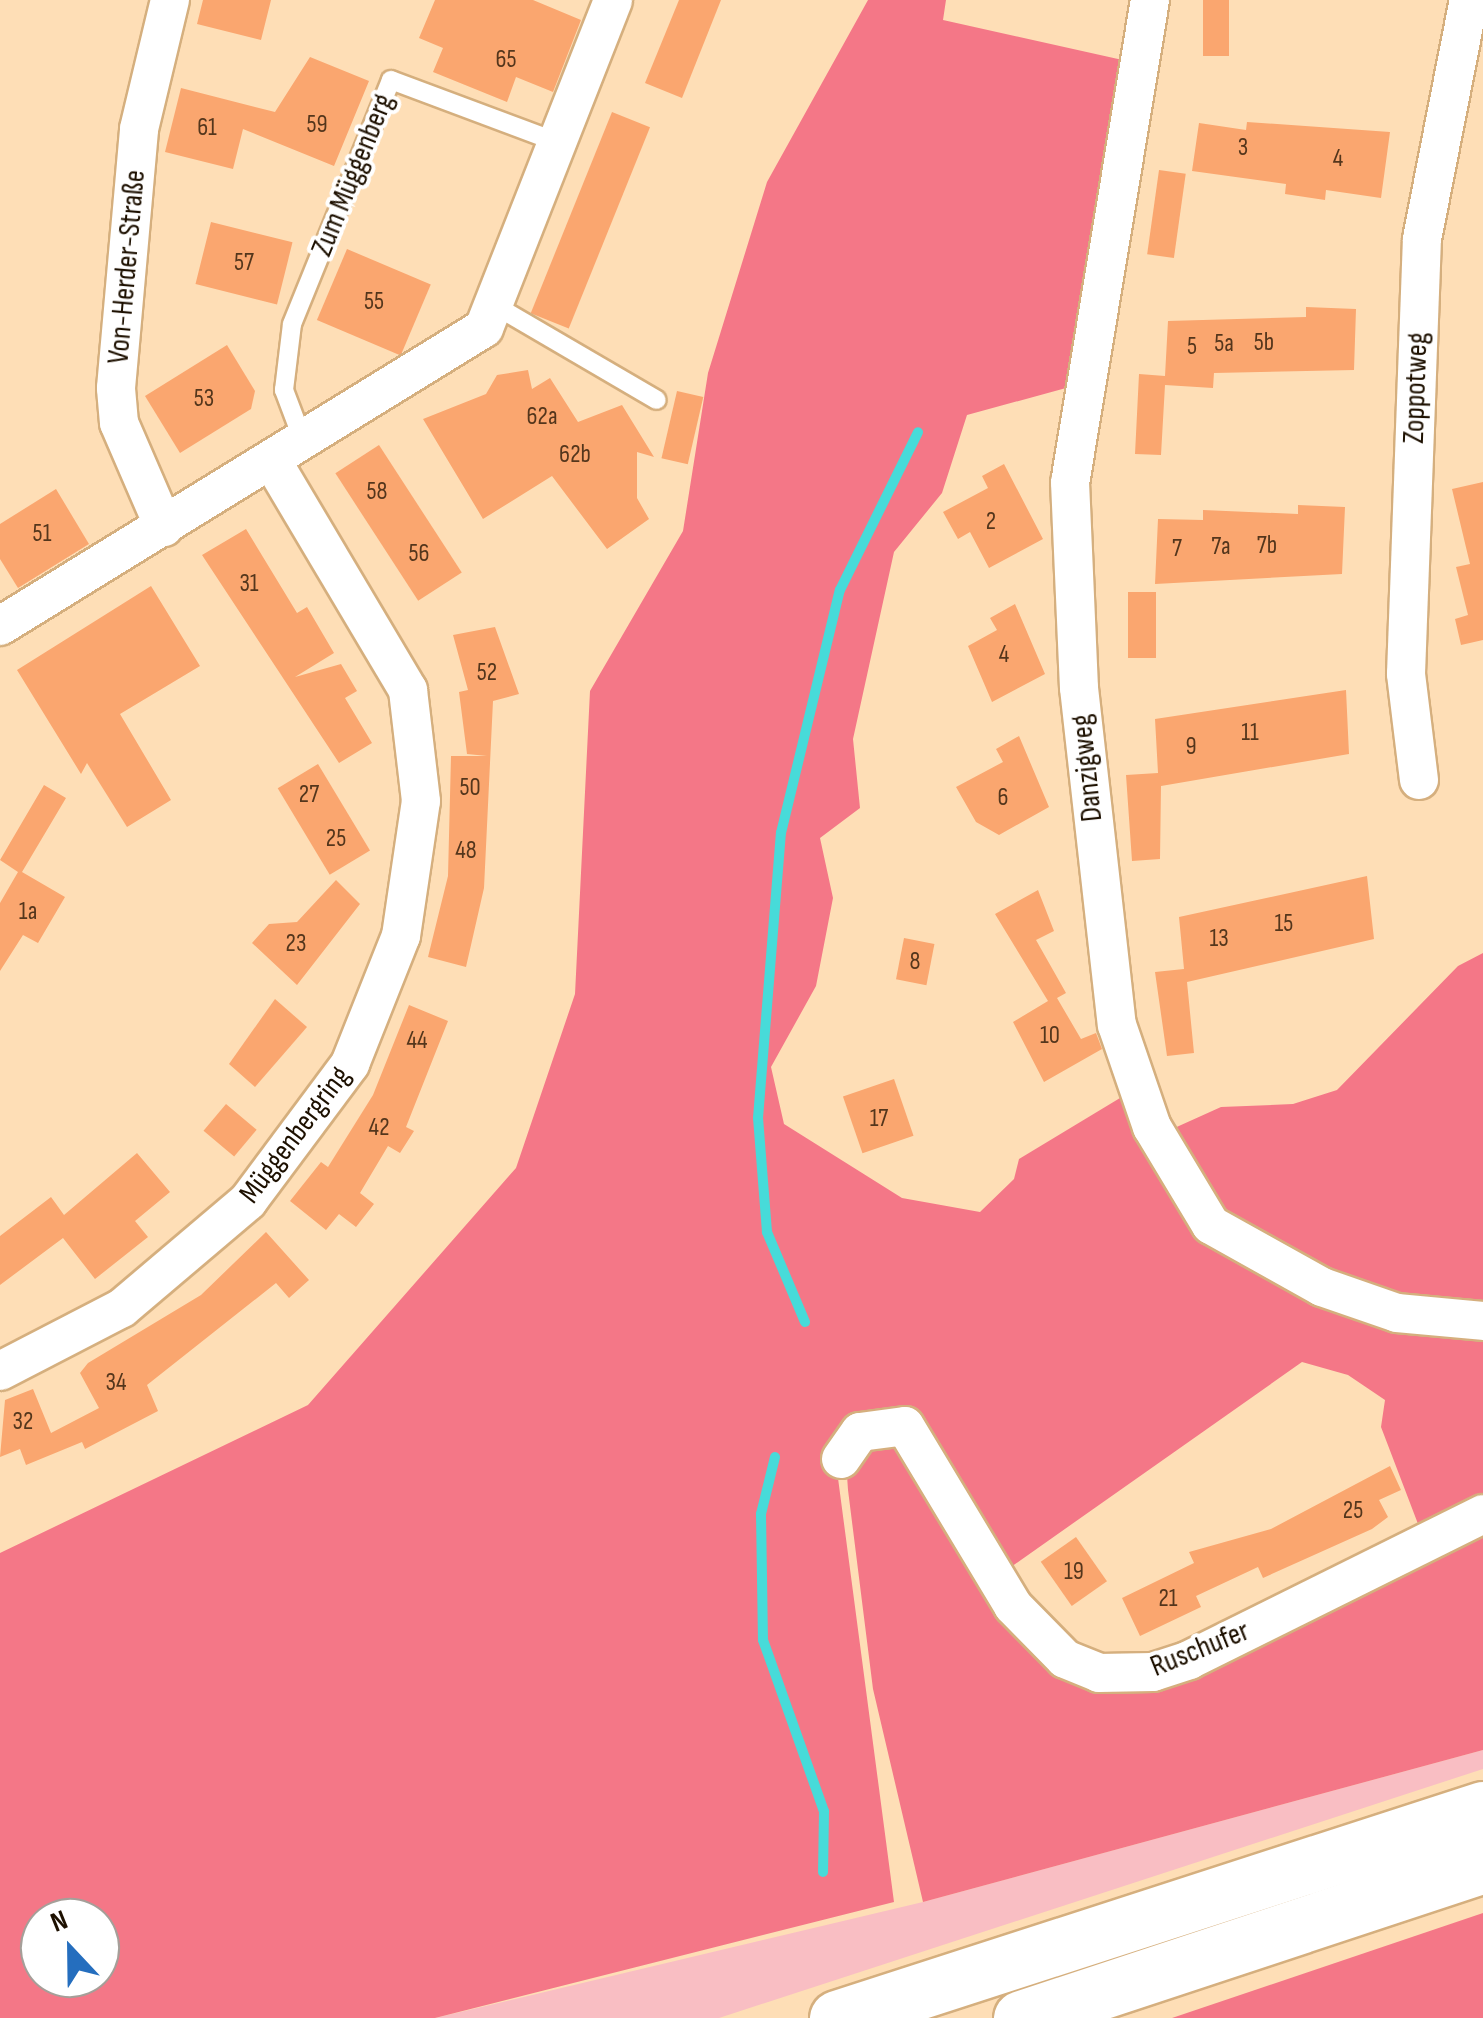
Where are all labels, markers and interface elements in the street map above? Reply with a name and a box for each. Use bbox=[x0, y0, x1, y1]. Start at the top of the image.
house number: 65 bbox=[496, 45, 516, 75]
street label: Zum Müggenberg bbox=[304, 89, 402, 261]
house number: 59 bbox=[306, 110, 328, 140]
house number: 61 bbox=[197, 113, 217, 143]
house number: 3 bbox=[1238, 133, 1248, 163]
house number: 4 bbox=[1333, 144, 1343, 174]
street label: Von-Herder-Straße bbox=[101, 169, 153, 365]
house number: 57 bbox=[234, 248, 254, 278]
house number: 55 bbox=[364, 287, 384, 317]
house number: 5b bbox=[1254, 328, 1274, 358]
house number: 5a bbox=[1214, 329, 1234, 359]
house number: 5 bbox=[1187, 332, 1197, 362]
street label: Zoppotweg bbox=[1396, 332, 1436, 444]
house number: 53 bbox=[194, 384, 214, 414]
house number: 62a bbox=[526, 402, 558, 432]
house number: 62b bbox=[559, 440, 591, 470]
house number: 58 bbox=[367, 477, 387, 507]
house number: 2 bbox=[986, 507, 996, 537]
house number: 51 bbox=[33, 519, 51, 549]
house number: 7b bbox=[1257, 531, 1277, 561]
house number: 7a bbox=[1211, 532, 1231, 562]
house number: 7 bbox=[1172, 534, 1182, 564]
house number: 56 bbox=[409, 539, 429, 569]
house number: 31 bbox=[239, 569, 259, 599]
house number: 4 bbox=[999, 640, 1009, 670]
house number: 52 bbox=[477, 658, 497, 688]
street label: Danzigweg bbox=[1063, 713, 1111, 823]
house number: 11 bbox=[1241, 718, 1259, 748]
house number: 9 bbox=[1185, 732, 1197, 762]
house number: 50 bbox=[459, 773, 481, 803]
house number: 27 bbox=[299, 780, 319, 810]
house number: 6 bbox=[998, 783, 1008, 813]
house number: 25 bbox=[326, 824, 346, 854]
house number: 48 bbox=[455, 836, 477, 866]
house number: 1a bbox=[19, 897, 37, 927]
house number: 15 bbox=[1275, 909, 1293, 939]
house number: 13 bbox=[1209, 924, 1229, 954]
house number: 23 bbox=[286, 929, 306, 959]
house number: 8 bbox=[910, 947, 920, 977]
house number: 10 bbox=[1040, 1021, 1060, 1051]
house number: 44 bbox=[407, 1026, 427, 1056]
street label: Müggenbergring bbox=[232, 1059, 358, 1211]
house number: 17 bbox=[870, 1104, 888, 1134]
house number: 42 bbox=[369, 1113, 389, 1143]
house number: 34 bbox=[106, 1368, 126, 1398]
house number: 32 bbox=[13, 1407, 33, 1437]
house number: 25 bbox=[1343, 1496, 1363, 1526]
house number: 19 bbox=[1064, 1557, 1084, 1587]
house number: 21 bbox=[1158, 1584, 1178, 1614]
street label: Ruschufer bbox=[1145, 1613, 1255, 1685]
north arrow bbox=[20, 1898, 120, 1998]
text: N bbox=[46, 1903, 72, 1940]

